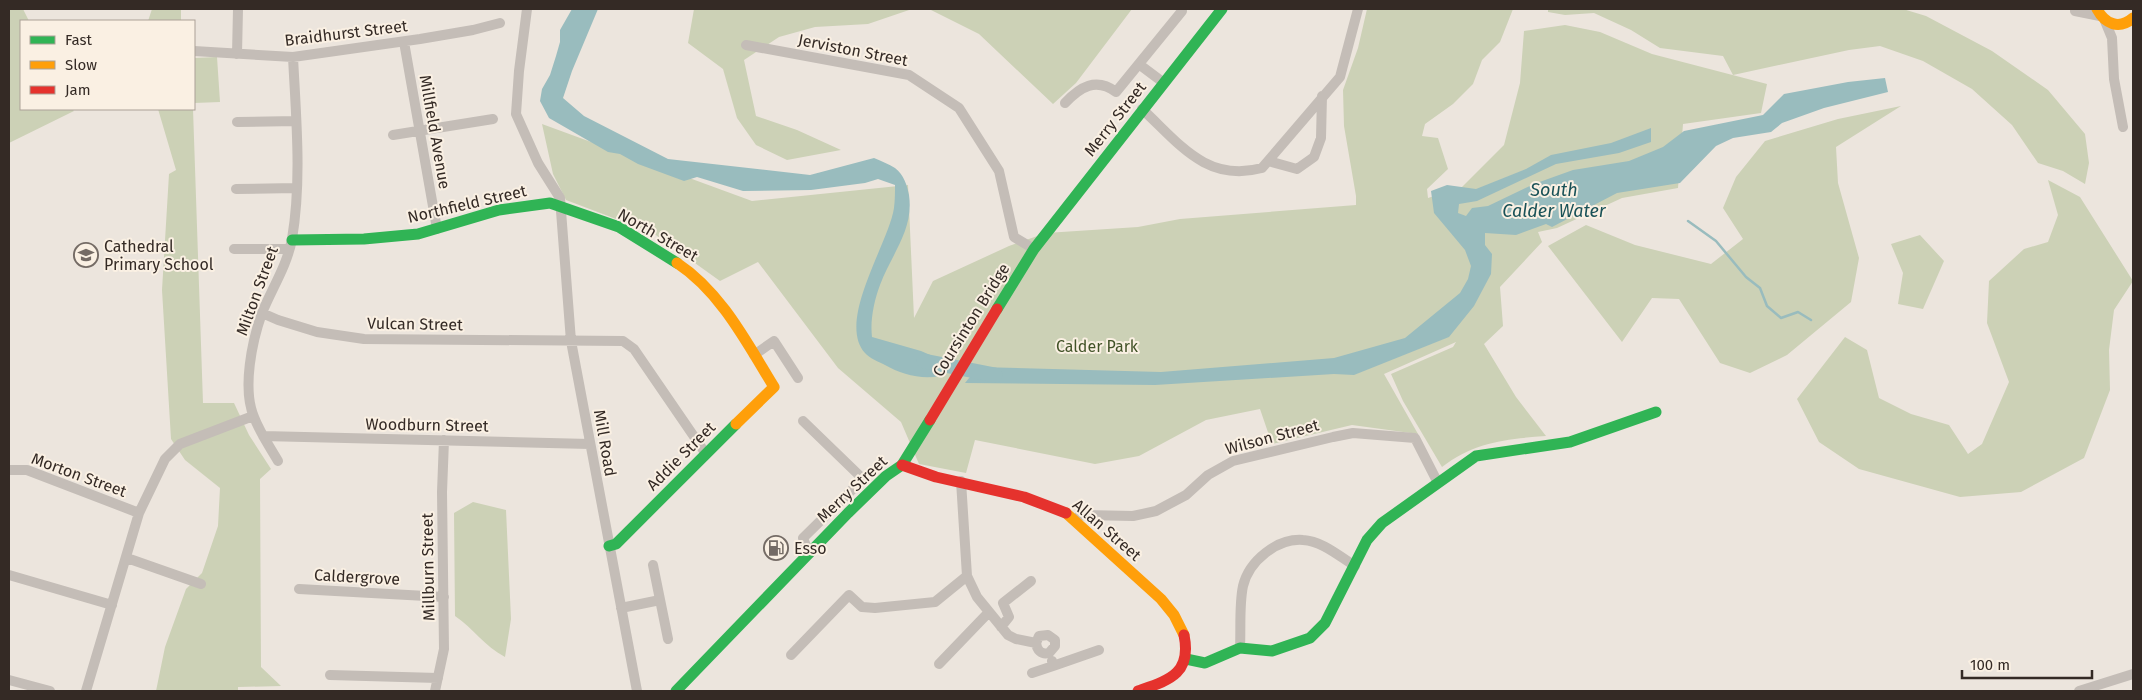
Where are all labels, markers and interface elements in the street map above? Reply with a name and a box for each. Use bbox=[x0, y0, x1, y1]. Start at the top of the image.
street label: Braidhurst Street bbox=[283, 16, 409, 50]
legend bbox=[20, 20, 195, 110]
street label: Jerviston Street bbox=[796, 30, 910, 70]
text: Fast bbox=[65, 31, 92, 49]
text: Slow bbox=[65, 56, 97, 74]
street label: Millfield Avenue bbox=[416, 73, 454, 191]
street label: Merry Street bbox=[1080, 78, 1150, 160]
text: Jam bbox=[65, 81, 91, 99]
water label: South Calder Water bbox=[1502, 179, 1607, 222]
street label: Northfield Street bbox=[406, 181, 528, 227]
street label: North Street bbox=[615, 204, 702, 266]
place label: Cathedral Primary School bbox=[104, 237, 214, 274]
school or university icon: Cathedral Primary School bbox=[73, 242, 99, 268]
street label: Milton Street bbox=[232, 244, 282, 338]
street label: Coursinton Bridge bbox=[929, 260, 1013, 380]
street label: Vulcan Street bbox=[367, 314, 463, 334]
park label: Calder Park bbox=[1056, 337, 1139, 356]
street label: Mill Road bbox=[590, 408, 620, 478]
street label: Woodburn Street bbox=[365, 414, 489, 436]
street label: Wilson Street bbox=[1223, 415, 1321, 459]
street label: Addie Street bbox=[643, 418, 719, 494]
street label: Morton Street bbox=[29, 449, 129, 501]
street label: Merry Street bbox=[813, 452, 891, 526]
street label: Allan Street bbox=[1069, 495, 1145, 565]
street label: Millburn Street bbox=[418, 512, 438, 621]
fuel station icon: Esso bbox=[763, 535, 789, 561]
place label: Esso bbox=[794, 539, 827, 558]
street label: Caldergrove bbox=[314, 565, 400, 589]
scale bar bbox=[1962, 648, 2092, 680]
text: 100 m bbox=[1970, 656, 2010, 674]

